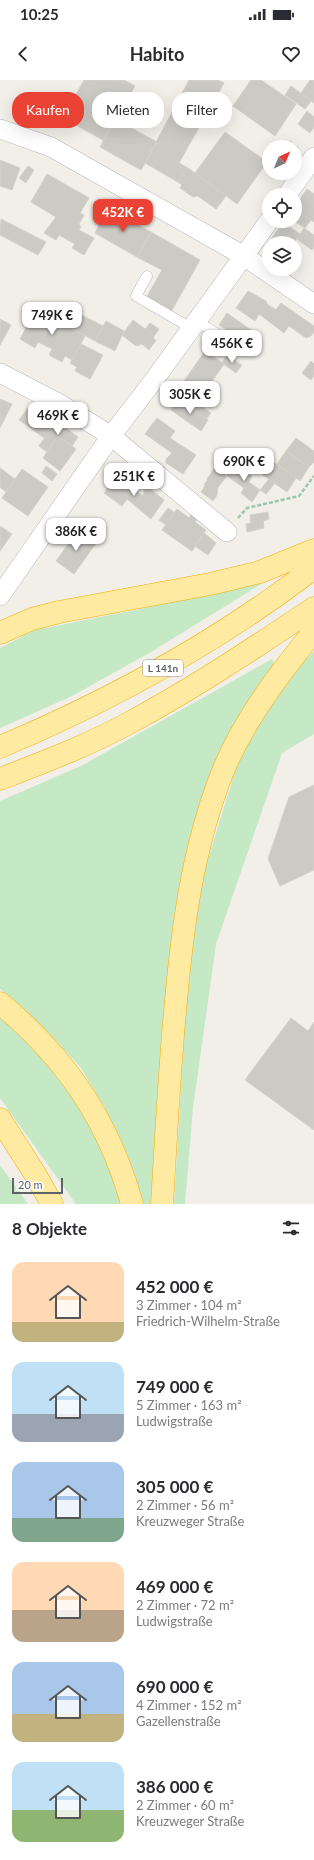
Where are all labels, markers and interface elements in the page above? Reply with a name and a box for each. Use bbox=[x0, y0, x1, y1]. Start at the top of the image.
text: 10:25 bbox=[20, 5, 59, 23]
icon: back bbox=[12, 43, 34, 65]
text: Habito bbox=[130, 43, 184, 65]
icon: heart bbox=[280, 43, 302, 65]
chip: Kaufen bbox=[12, 92, 84, 128]
chip: Mieten bbox=[92, 92, 164, 128]
chip: Filter bbox=[172, 92, 232, 128]
north arrow bbox=[262, 140, 302, 180]
map controls bbox=[262, 140, 302, 276]
button: locate bbox=[262, 188, 302, 228]
pin: 452K € bbox=[90, 199, 156, 233]
text: 452K € bbox=[102, 204, 144, 220]
button: layers bbox=[262, 236, 302, 276]
pin: 749K € bbox=[19, 302, 85, 336]
text: 749K € bbox=[31, 307, 73, 323]
pin: 456K € bbox=[199, 330, 265, 364]
text: 456K € bbox=[211, 335, 253, 351]
pin: 305K € bbox=[157, 381, 223, 415]
text: 305K € bbox=[169, 386, 211, 402]
pin: 469K € bbox=[25, 402, 91, 436]
text: 469K € bbox=[37, 407, 79, 423]
pin: 690K € bbox=[211, 448, 277, 482]
text: 690K € bbox=[223, 453, 265, 469]
pin: 251K € bbox=[101, 463, 167, 497]
text: 251K € bbox=[113, 468, 155, 484]
pin: 386K € bbox=[43, 518, 109, 552]
text: 386K € bbox=[55, 523, 97, 539]
road number: L 141n bbox=[143, 660, 183, 676]
scale bar bbox=[12, 1176, 63, 1195]
text: 20 m bbox=[18, 1178, 43, 1191]
icon: filters bbox=[280, 1217, 302, 1239]
text: 8 Objekte bbox=[12, 1218, 87, 1239]
text: 452 000 € bbox=[136, 1276, 213, 1297]
icon: home bbox=[44, 1278, 92, 1326]
text: 3 Zimmer · 104 m² bbox=[136, 1297, 242, 1313]
text: Friedrich-Wilhelm-Straße bbox=[136, 1313, 280, 1329]
text: 749 000 € bbox=[136, 1376, 213, 1397]
icon: home bbox=[44, 1378, 92, 1426]
text: 5 Zimmer · 163 m² bbox=[136, 1397, 242, 1413]
text: Ludwigstraße bbox=[136, 1413, 213, 1429]
text: 305 000 € bbox=[136, 1476, 213, 1497]
icon: home bbox=[44, 1478, 92, 1526]
text: 2 Zimmer · 56 m² bbox=[136, 1497, 234, 1513]
text: Kreuzweger Straße bbox=[136, 1513, 244, 1529]
text: 469 000 € bbox=[136, 1576, 213, 1597]
icon: home bbox=[44, 1578, 92, 1626]
text: 2 Zimmer · 72 m² bbox=[136, 1597, 234, 1613]
text: Ludwigstraße bbox=[136, 1613, 213, 1629]
text: 690 000 € bbox=[136, 1676, 213, 1697]
icon: home bbox=[44, 1678, 92, 1726]
text: 4 Zimmer · 152 m² bbox=[136, 1697, 242, 1713]
text: Gazellenstraße bbox=[136, 1713, 221, 1729]
text: 386 000 € bbox=[136, 1776, 213, 1797]
icon: home bbox=[44, 1778, 92, 1826]
text: 2 Zimmer · 60 m² bbox=[136, 1797, 234, 1813]
text: Kreuzweger Straße bbox=[136, 1813, 244, 1829]

